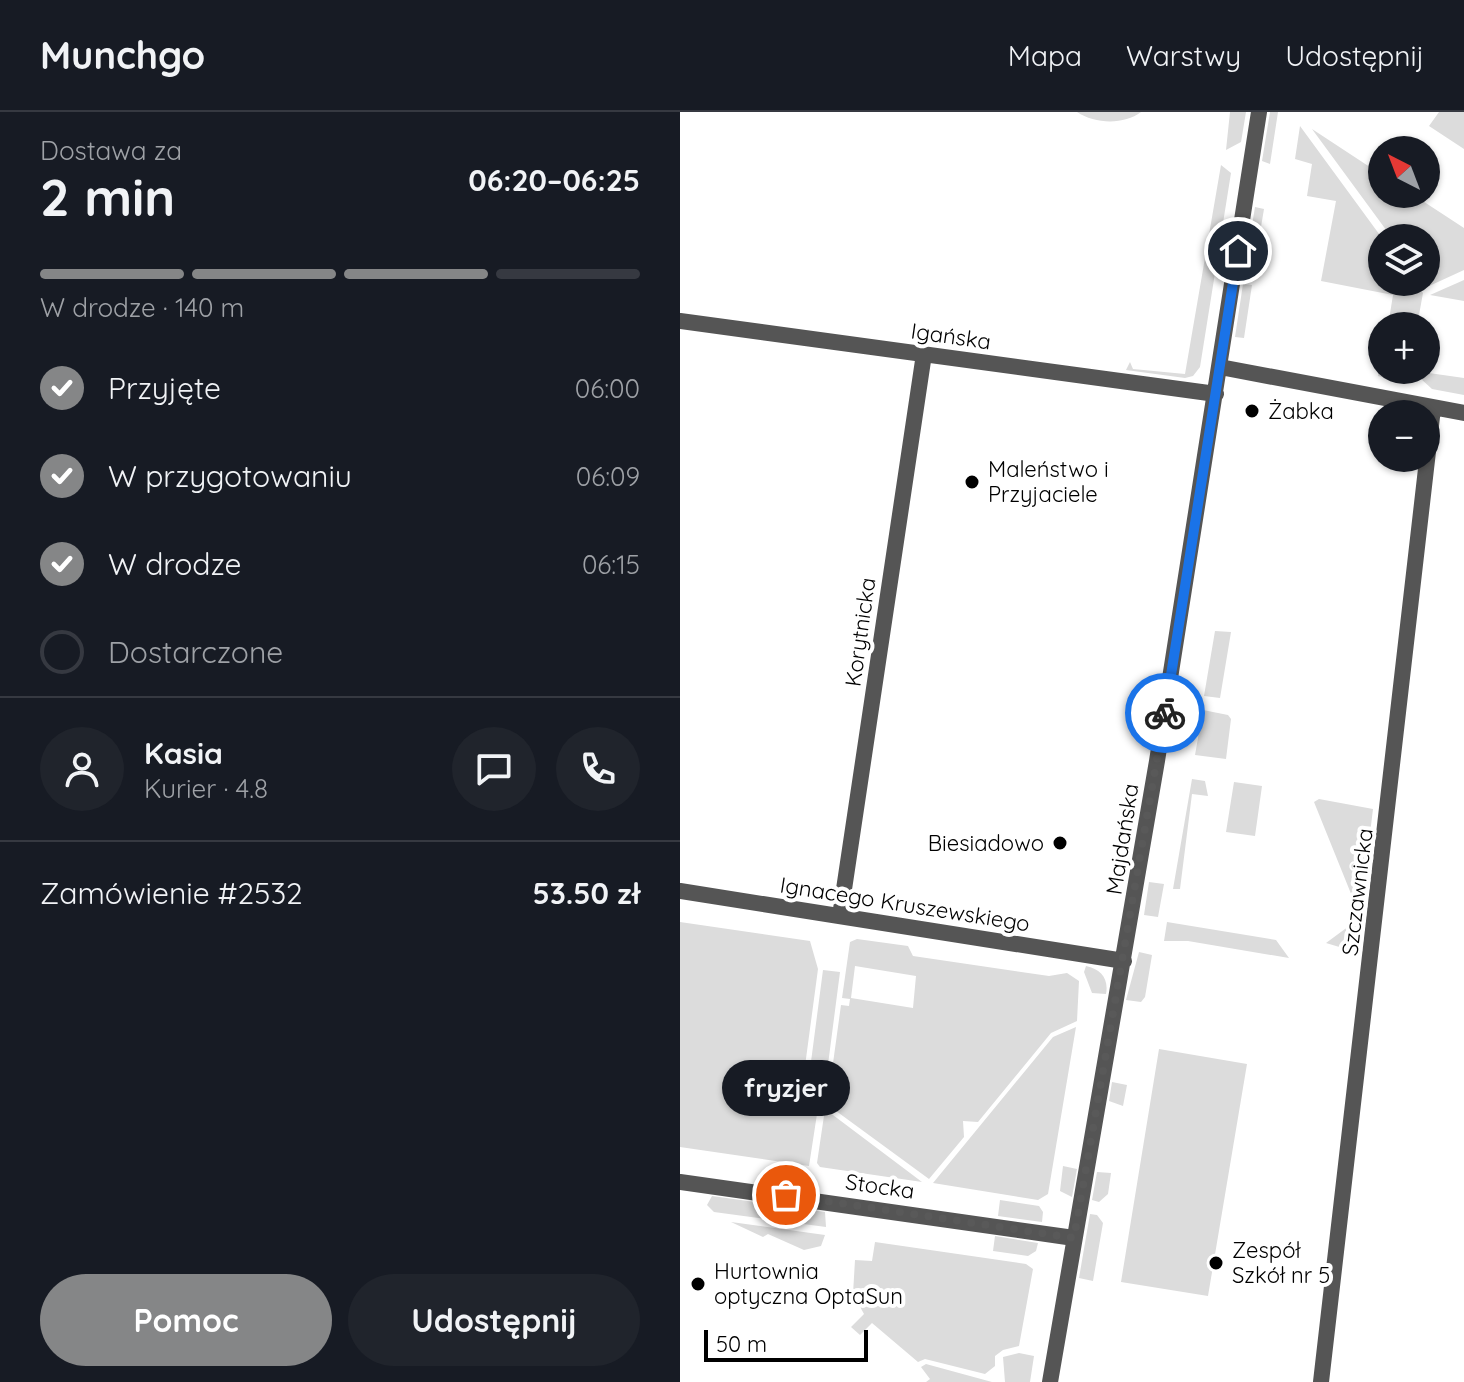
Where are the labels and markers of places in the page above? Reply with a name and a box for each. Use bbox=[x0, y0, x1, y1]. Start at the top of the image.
pin bbox=[1204, 217, 1272, 285]
place label: Żabka bbox=[1268, 397, 1334, 425]
marker: Żabka bbox=[1243, 402, 1261, 420]
place label: Maleństwo i Przyjaciele bbox=[988, 455, 1109, 508]
marker: Maleństwo i Przyjaciele bbox=[963, 473, 981, 491]
place label: Biesiadowo bbox=[928, 829, 1044, 857]
marker: Biesiadowo bbox=[1051, 834, 1069, 852]
callout: fryzjer bbox=[722, 1059, 850, 1115]
pin bbox=[752, 1161, 820, 1229]
place label: Zespół Szkół nr 5 bbox=[1232, 1236, 1330, 1289]
marker: Zespół Szkół nr 5 bbox=[1207, 1254, 1225, 1272]
place label: Hurtownia optyczna OptaSun bbox=[714, 1257, 903, 1310]
marker: Hurtownia optyczna OptaSun bbox=[689, 1275, 707, 1293]

